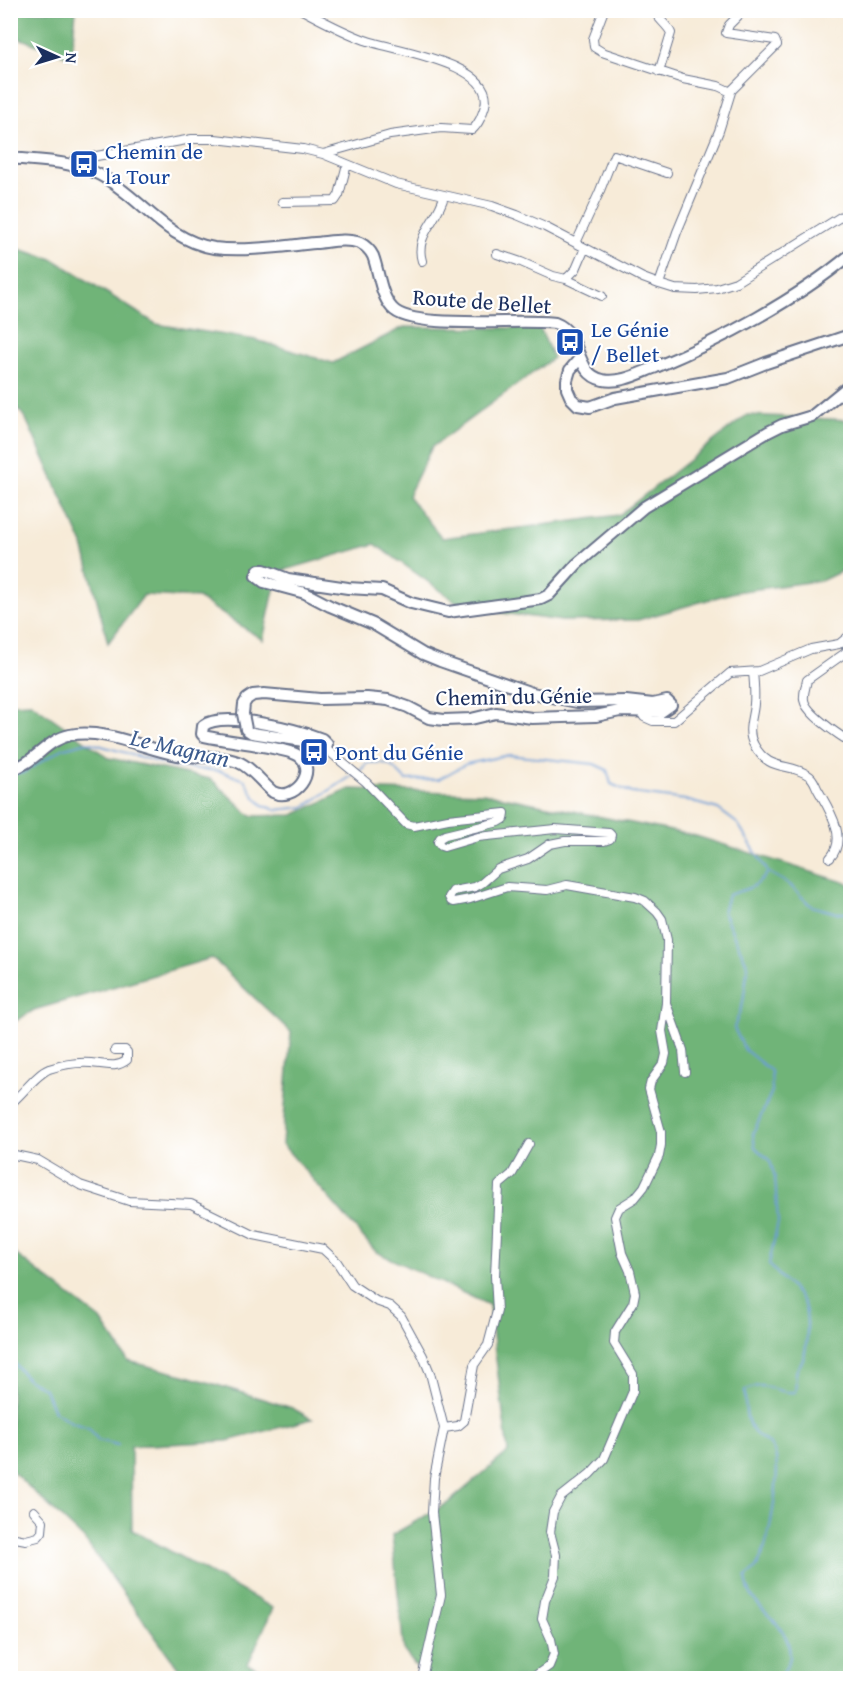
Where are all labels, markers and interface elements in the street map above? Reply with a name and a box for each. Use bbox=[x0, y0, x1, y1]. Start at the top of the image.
north arrow bbox=[27, 27, 87, 87]
text: N bbox=[60, 52, 84, 65]
place label: Chemin de la Tour bbox=[105, 135, 203, 192]
bus stop icon: Chemin de la Tour bbox=[68, 148, 100, 180]
street label: Route de Bellet bbox=[412, 280, 553, 322]
place label: Le Génie / Bellet bbox=[591, 313, 669, 370]
bus stop icon: Le Génie / Bellet bbox=[554, 326, 586, 358]
street label: Chemin du Génie bbox=[435, 679, 593, 713]
water label: Le Magnan bbox=[126, 719, 233, 776]
bus stop icon: Pont du Génie bbox=[298, 736, 330, 768]
place label: Pont du Génie bbox=[335, 736, 464, 768]

